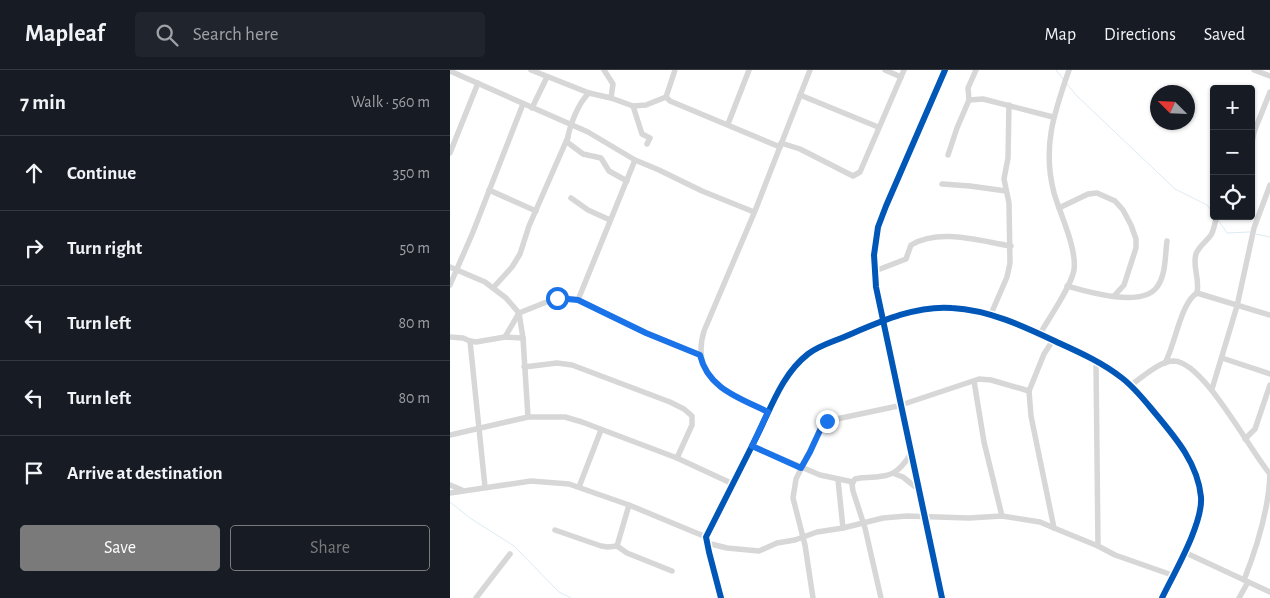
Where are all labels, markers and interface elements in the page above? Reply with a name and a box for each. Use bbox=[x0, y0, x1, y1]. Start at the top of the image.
search box bbox=[135, 12, 485, 57]
icon: search bbox=[153, 21, 181, 49]
text: Mapleaf bbox=[25, 22, 105, 46]
text: Search here bbox=[193, 25, 279, 44]
text: Map bbox=[1045, 26, 1076, 44]
text: Directions bbox=[1104, 26, 1176, 44]
text: Saved bbox=[1204, 26, 1245, 44]
north arrow bbox=[1150, 85, 1195, 130]
map controls bbox=[1210, 85, 1255, 220]
button: + bbox=[1210, 85, 1255, 130]
text: 7 min bbox=[20, 92, 66, 113]
text: Walk · 560 m bbox=[351, 94, 430, 110]
button: − bbox=[1210, 130, 1255, 175]
icon: ahead bbox=[20, 159, 48, 187]
text: Continue bbox=[67, 164, 136, 183]
text: 350 m bbox=[393, 165, 430, 181]
button: locate bbox=[1210, 175, 1255, 220]
icon: right bbox=[20, 234, 48, 262]
text: Turn right bbox=[67, 239, 142, 258]
text: 50 m bbox=[399, 240, 430, 256]
route start bbox=[546, 287, 569, 310]
icon: left bbox=[20, 309, 48, 337]
text: Turn left bbox=[67, 314, 131, 333]
text: 80 m bbox=[399, 315, 430, 331]
icon: left bbox=[20, 384, 48, 412]
text: Turn left bbox=[67, 389, 131, 408]
text: 80 m bbox=[399, 390, 430, 406]
route end bbox=[816, 410, 839, 433]
icon: arrive bbox=[20, 459, 48, 487]
text: Arrive at destination bbox=[67, 464, 223, 483]
button: Save bbox=[20, 525, 220, 571]
button: Share bbox=[230, 525, 430, 571]

